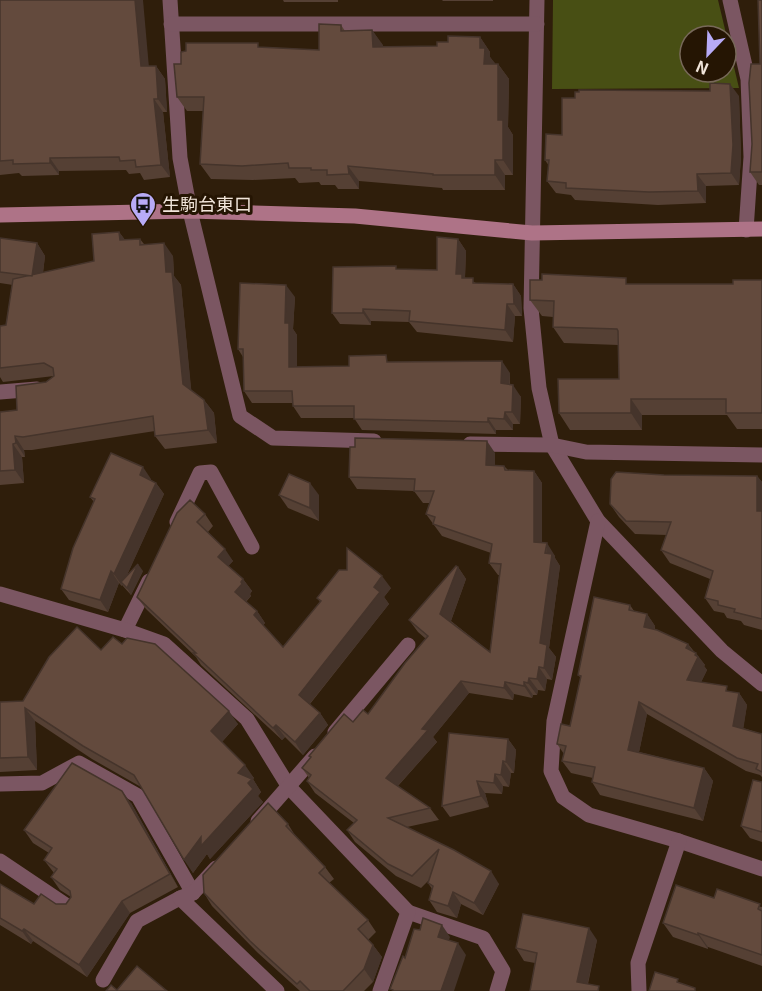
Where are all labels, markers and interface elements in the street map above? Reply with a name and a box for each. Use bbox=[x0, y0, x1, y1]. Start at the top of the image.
north arrow bbox=[678, 24, 738, 84]
text: N bbox=[692, 55, 712, 82]
bus stop icon: 生駒台東口 bbox=[128, 190, 158, 228]
place label: 生駒台東口 bbox=[162, 190, 252, 216]

